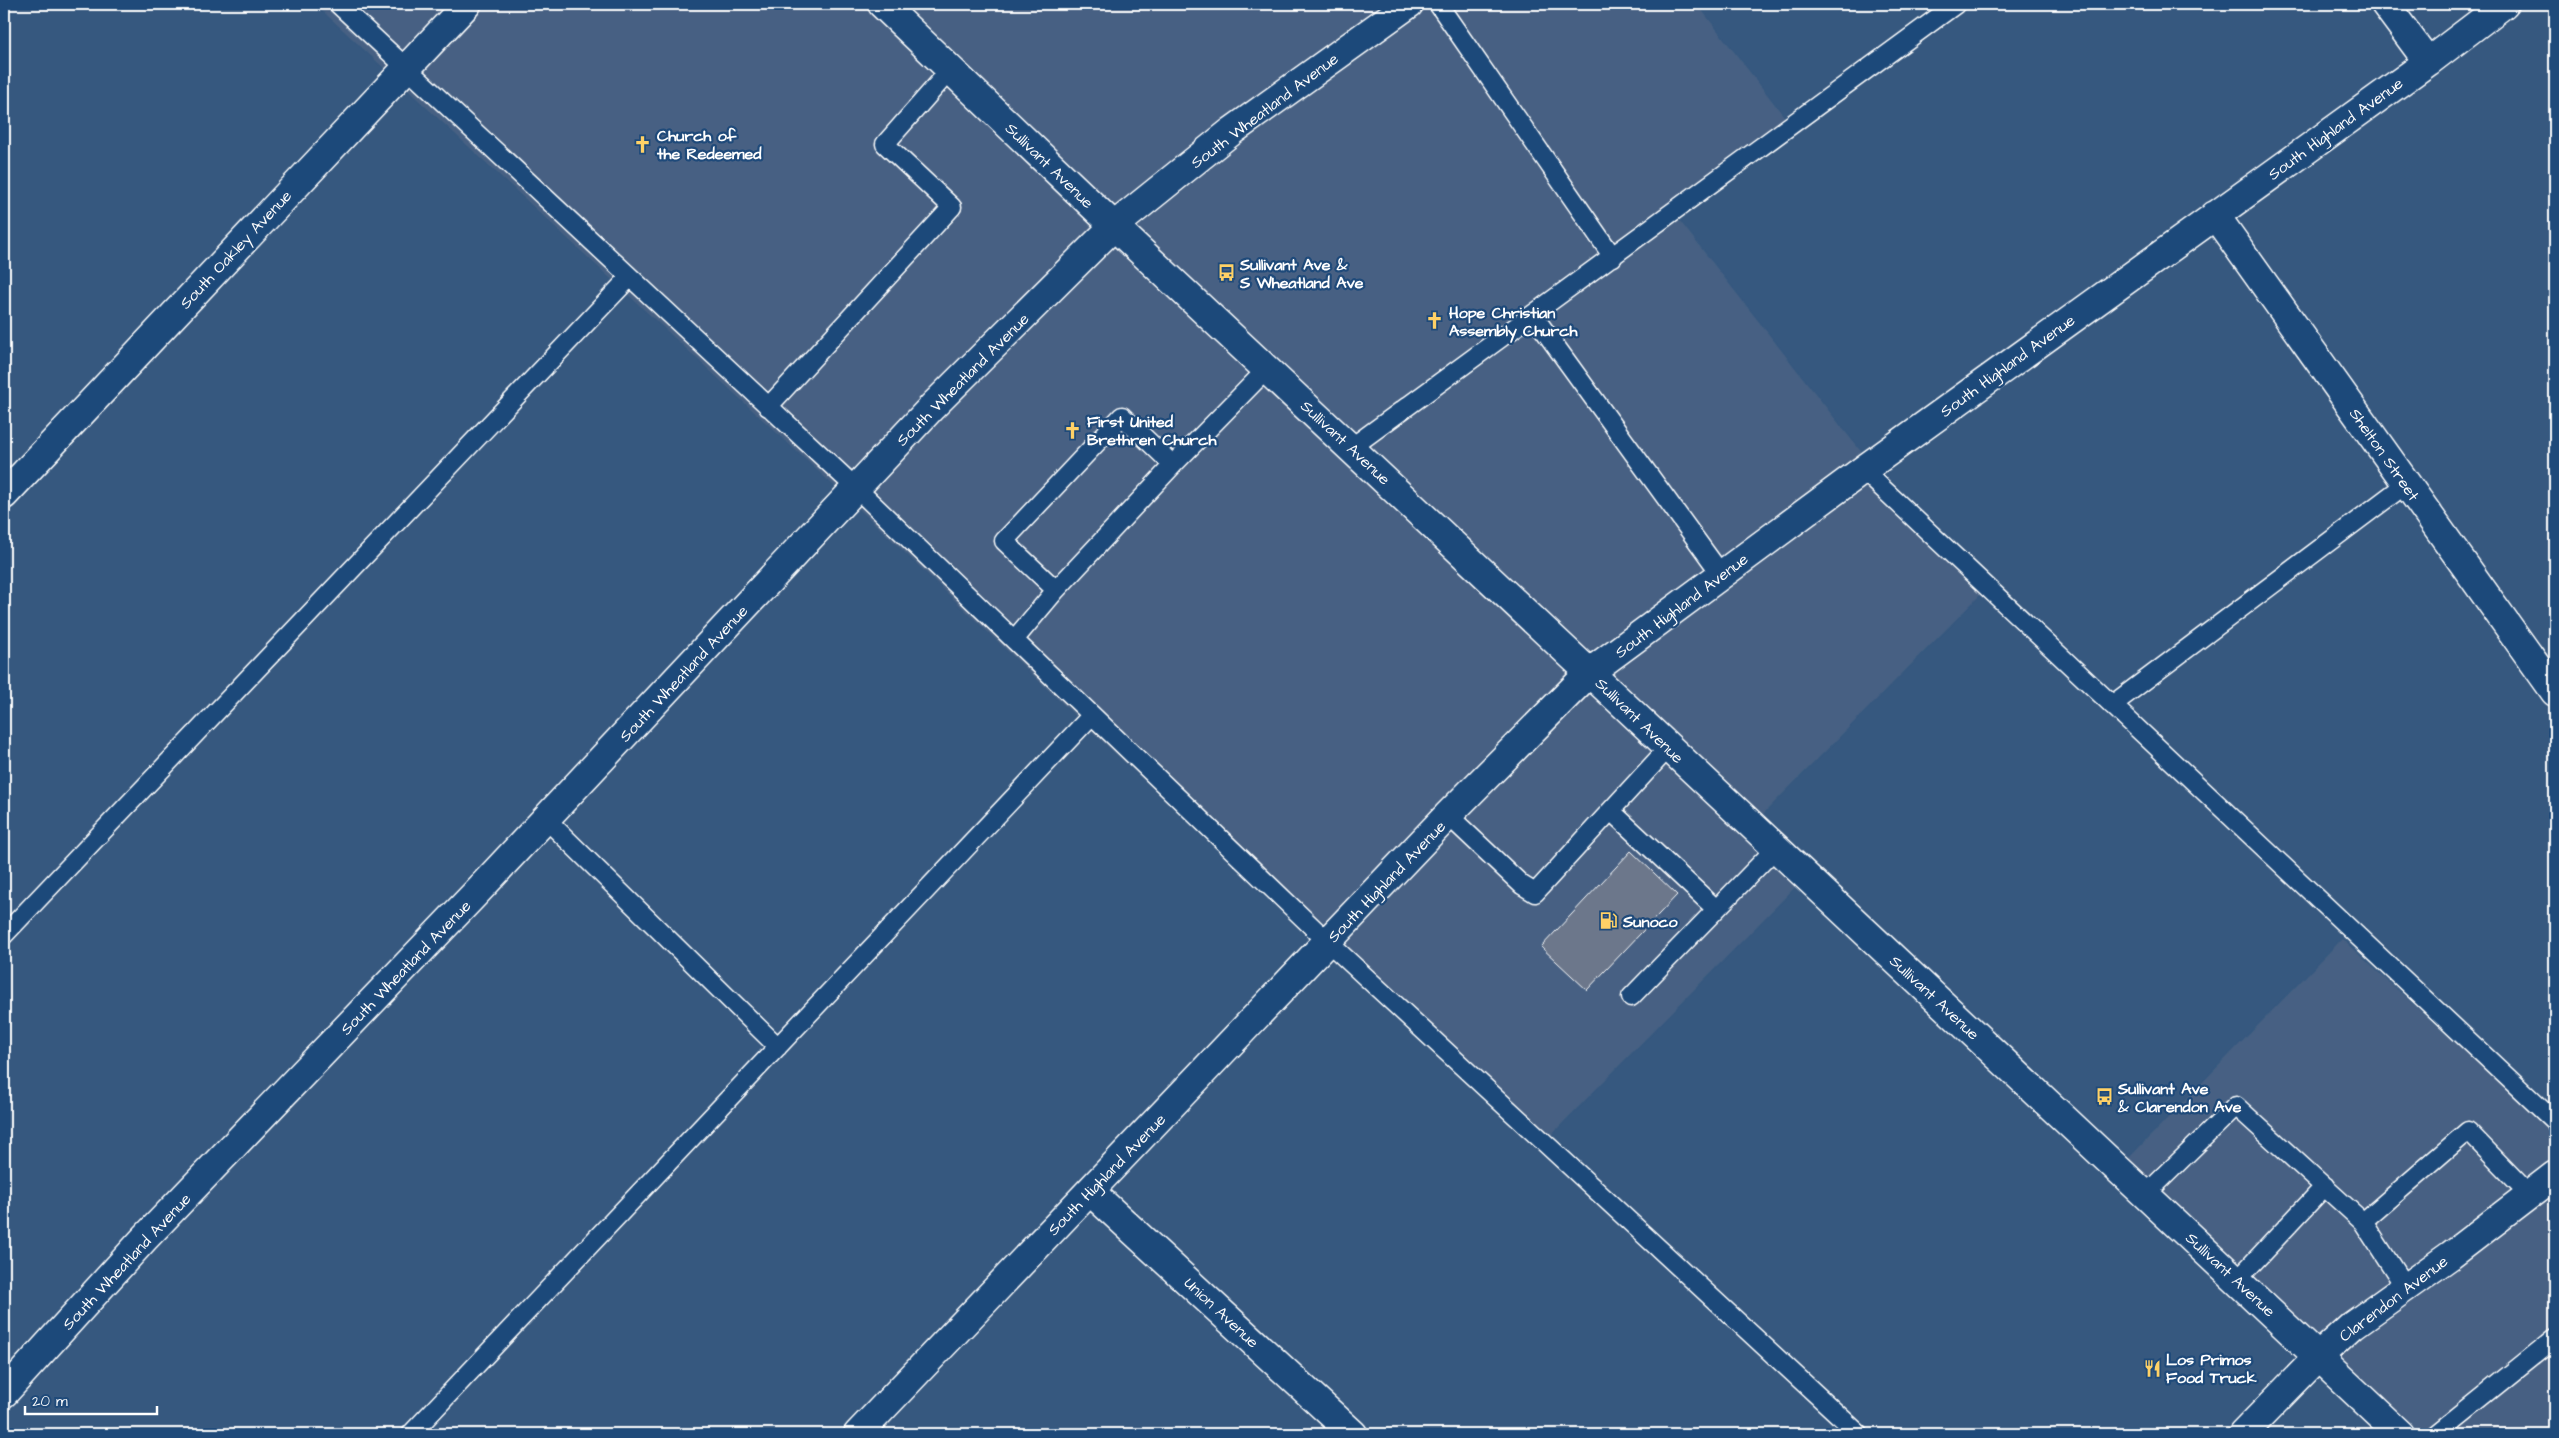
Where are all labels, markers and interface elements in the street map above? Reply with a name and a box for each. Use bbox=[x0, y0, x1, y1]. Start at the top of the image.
street label: South Wheatland Avenue bbox=[1186, 48, 1343, 174]
street label: South Highland Avenue bbox=[2264, 72, 2408, 186]
street label: Sullivant Avenue bbox=[1000, 118, 1099, 214]
place label: Church of the Redeemed bbox=[656, 125, 762, 165]
church icon: Church of the Redeemed bbox=[633, 134, 653, 154]
street label: South Oakley Avenue bbox=[175, 185, 298, 315]
place label: Sullivant Ave & S Wheatland Ave bbox=[1239, 254, 1364, 294]
bus stop icon: Sullivant Ave & S Wheatland Ave bbox=[1216, 263, 1236, 283]
place label: Hope Christian Assembly Church bbox=[1449, 302, 1578, 343]
street label: South Wheatland Avenue bbox=[891, 308, 1034, 451]
street label: South Highland Avenue bbox=[1936, 309, 2080, 423]
church icon: Hope Christian Assembly Church bbox=[1425, 311, 1445, 331]
street label: Sullivant Avenue bbox=[1296, 395, 1395, 490]
street label: Shelton Street bbox=[2344, 404, 2425, 506]
place label: First United Brethren Church bbox=[1087, 411, 1217, 451]
church icon: First United Brethren Church bbox=[1063, 420, 1083, 440]
street label: South Highland Avenue bbox=[1610, 548, 1754, 664]
street label: South Wheatland Avenue bbox=[614, 600, 753, 747]
street label: Sullivant Avenue bbox=[1590, 673, 1689, 769]
street label: South Highland Avenue bbox=[1323, 816, 1452, 948]
street label: South Wheatland Avenue bbox=[335, 895, 476, 1040]
fuel station icon: Sunoco bbox=[1599, 911, 1619, 931]
place label: Sunoco bbox=[1622, 911, 1679, 933]
street label: Sullivant Avenue bbox=[1885, 950, 1984, 1045]
place label: Sullivant Ave & Clarendon Ave bbox=[2117, 1078, 2242, 1118]
bus stop icon: Sullivant Ave & Clarendon Ave bbox=[2094, 1087, 2114, 1107]
street label: South Highland Avenue bbox=[1043, 1109, 1172, 1241]
street label: South Wheatland Avenue bbox=[57, 1188, 196, 1335]
street label: Sullivant Avenue bbox=[2181, 1227, 2280, 1322]
street label: Clarendon Avenue bbox=[2335, 1250, 2453, 1347]
street label: Union Avenue bbox=[1179, 1272, 1264, 1353]
place label: Los Primos Food Truck bbox=[2166, 1349, 2257, 1389]
restaurant icon: Los Primos Food Truck bbox=[2142, 1358, 2162, 1378]
scale bar bbox=[25, 1383, 158, 1415]
text: 20 m bbox=[32, 1391, 68, 1412]

